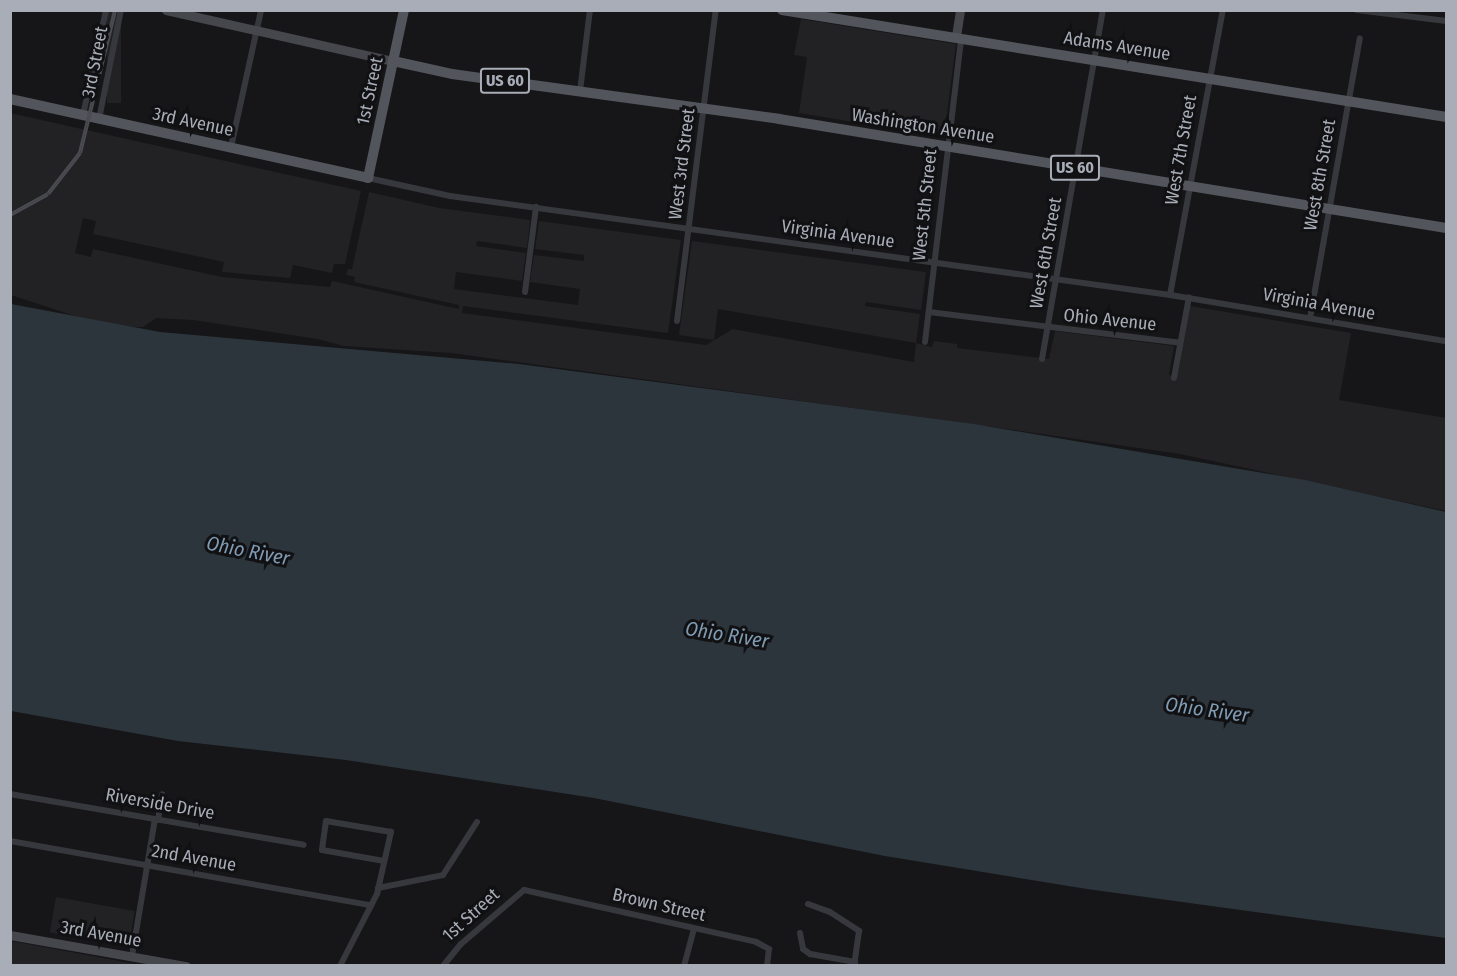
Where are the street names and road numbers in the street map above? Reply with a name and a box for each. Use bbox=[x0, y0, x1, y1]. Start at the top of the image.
street label: 3rd Street bbox=[78, 25, 112, 99]
street label: Adams Avenue bbox=[1062, 27, 1172, 65]
street label: 1st Street bbox=[352, 55, 388, 127]
road number: US 60 bbox=[480, 68, 530, 94]
street label: West 7th Street bbox=[1161, 93, 1201, 207]
street label: 3rd Avenue bbox=[151, 103, 235, 141]
street label: Washington Avenue bbox=[850, 104, 996, 148]
street label: West 3rd Street bbox=[664, 107, 700, 221]
street label: West 8th Street bbox=[1300, 118, 1340, 232]
street label: West 5th Street bbox=[908, 148, 942, 262]
road number: US 60 bbox=[1050, 155, 1100, 181]
street label: West 6th Street bbox=[1026, 196, 1066, 310]
street label: Virginia Avenue bbox=[780, 215, 896, 253]
street label: Virginia Avenue bbox=[1261, 283, 1377, 325]
street label: Ohio Avenue bbox=[1063, 304, 1157, 336]
street label: Riverside Drive bbox=[104, 784, 216, 824]
street label: 2nd Avenue bbox=[150, 840, 238, 876]
street label: 1st Street bbox=[438, 884, 504, 946]
street label: Brown Street bbox=[610, 884, 708, 926]
street label: 3rd Avenue bbox=[59, 916, 143, 952]

